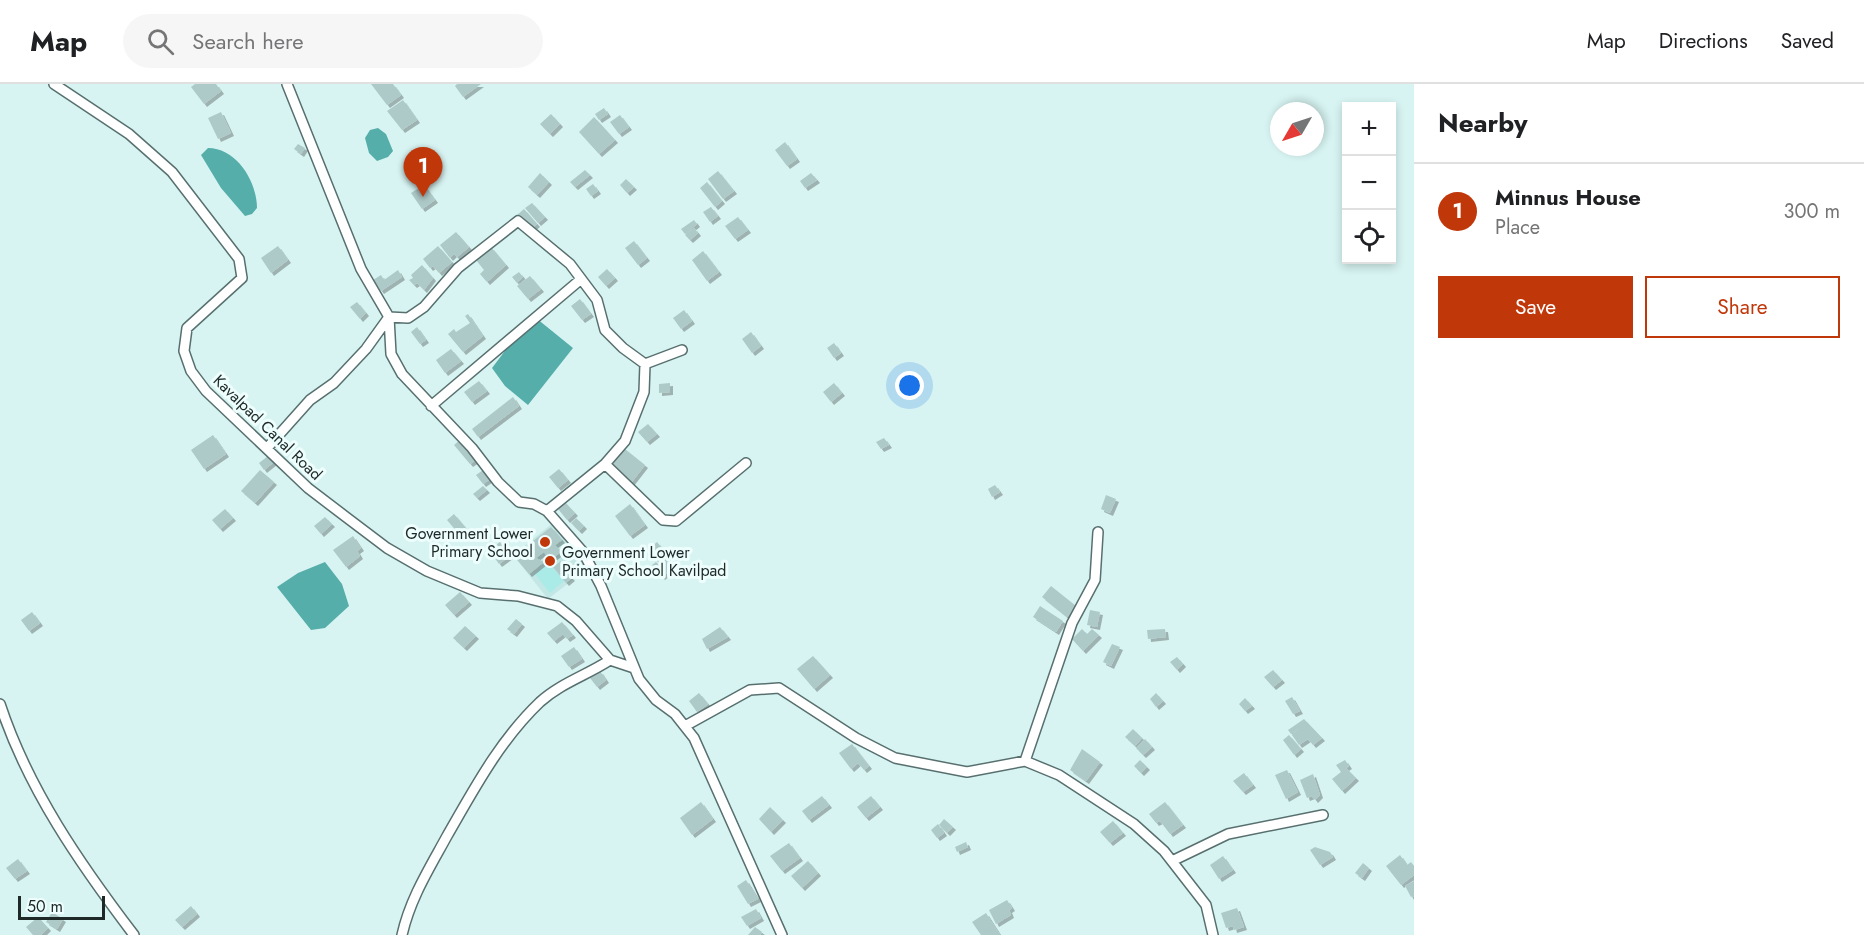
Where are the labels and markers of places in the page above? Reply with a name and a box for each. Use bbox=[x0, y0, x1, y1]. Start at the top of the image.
pin: 1 bbox=[404, 147, 442, 197]
place label: Government Lower Primary School bbox=[405, 522, 534, 563]
marker: Government Lower Primary School bbox=[538, 535, 552, 549]
place label: Government Lower Primary School Kavilpad bbox=[562, 541, 726, 582]
marker: Government Lower Primary School Kavilpad bbox=[543, 554, 557, 568]

